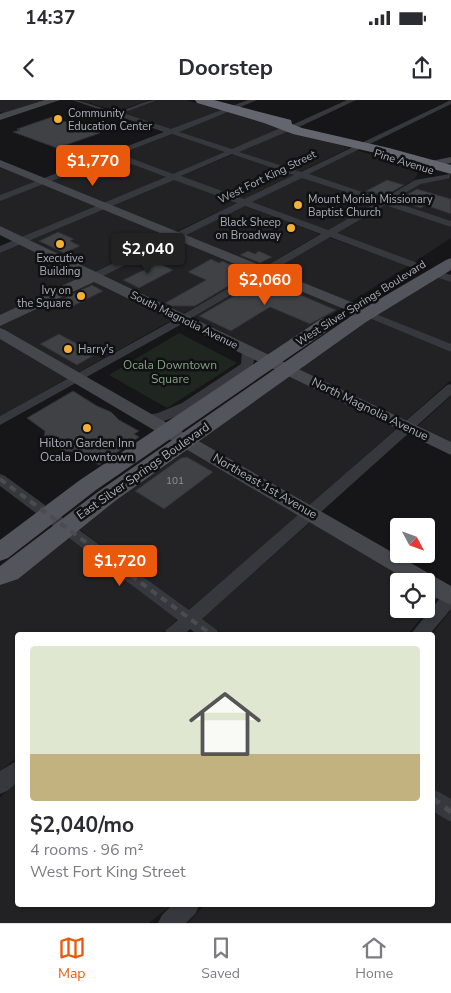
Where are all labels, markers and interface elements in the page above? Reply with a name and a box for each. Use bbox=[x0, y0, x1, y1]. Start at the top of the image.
text: 14:37 bbox=[25, 5, 75, 31]
text: Doorstep bbox=[178, 53, 273, 83]
icon: back bbox=[15, 54, 43, 82]
icon: share bbox=[408, 54, 436, 82]
place label: Community Education Center bbox=[68, 106, 152, 134]
marker: Community Education Center bbox=[52, 113, 64, 125]
pin: $1,770 bbox=[52, 144, 134, 187]
street label: Pine Avenue bbox=[372, 146, 436, 178]
street label: West Fort King Street bbox=[216, 147, 319, 207]
text: $1,770 bbox=[67, 150, 119, 172]
place label: Mount Moriah Missionary Baptist Church bbox=[308, 192, 433, 220]
marker: Mount Moriah Missionary Baptist Church bbox=[292, 199, 304, 211]
place label: Black Sheep on Broadway bbox=[216, 215, 281, 243]
marker: Black Sheep on Broadway bbox=[285, 222, 297, 234]
pin: $2,040 bbox=[107, 232, 189, 275]
marker: Executive Building bbox=[54, 238, 66, 250]
text: $2,040 bbox=[122, 238, 174, 260]
place label: Executive Building bbox=[36, 251, 84, 279]
street label: West Silver Springs Boulevard bbox=[293, 257, 429, 349]
pin: $2,060 bbox=[224, 264, 306, 306]
text: $2,060 bbox=[239, 269, 291, 291]
place label: Ivy on the Square bbox=[17, 283, 71, 311]
street label: South Magnolia Avenue bbox=[128, 287, 240, 353]
marker: Ivy on the Square bbox=[75, 290, 87, 302]
place label: Harry's bbox=[78, 342, 114, 357]
marker: Harry's bbox=[62, 343, 74, 355]
park label: Ocala Downtown Square bbox=[123, 357, 217, 387]
street label: North Magnolia Avenue bbox=[309, 374, 431, 444]
street label: East Silver Springs Boulevard bbox=[73, 419, 213, 523]
marker: Hilton Garden Inn Ocala Downtown bbox=[81, 422, 93, 434]
place label: Hilton Garden Inn Ocala Downtown bbox=[39, 435, 135, 465]
street label: Northeast 1st Avenue bbox=[210, 450, 320, 522]
house number: 101 bbox=[166, 474, 184, 488]
north arrow bbox=[390, 518, 435, 562]
map controls bbox=[390, 518, 435, 618]
pin: $1,720 bbox=[79, 544, 161, 587]
text: $1,720 bbox=[94, 550, 146, 572]
button: locate bbox=[390, 573, 435, 618]
icon: home bbox=[180, 679, 270, 769]
text: $2,040/mo bbox=[30, 811, 134, 839]
text: 4 rooms · 96 m² bbox=[30, 839, 143, 861]
text: West Fort King Street bbox=[30, 861, 186, 883]
tab: Map bbox=[58, 934, 86, 983]
tab: Saved bbox=[201, 934, 240, 983]
tab: Home bbox=[355, 934, 393, 983]

